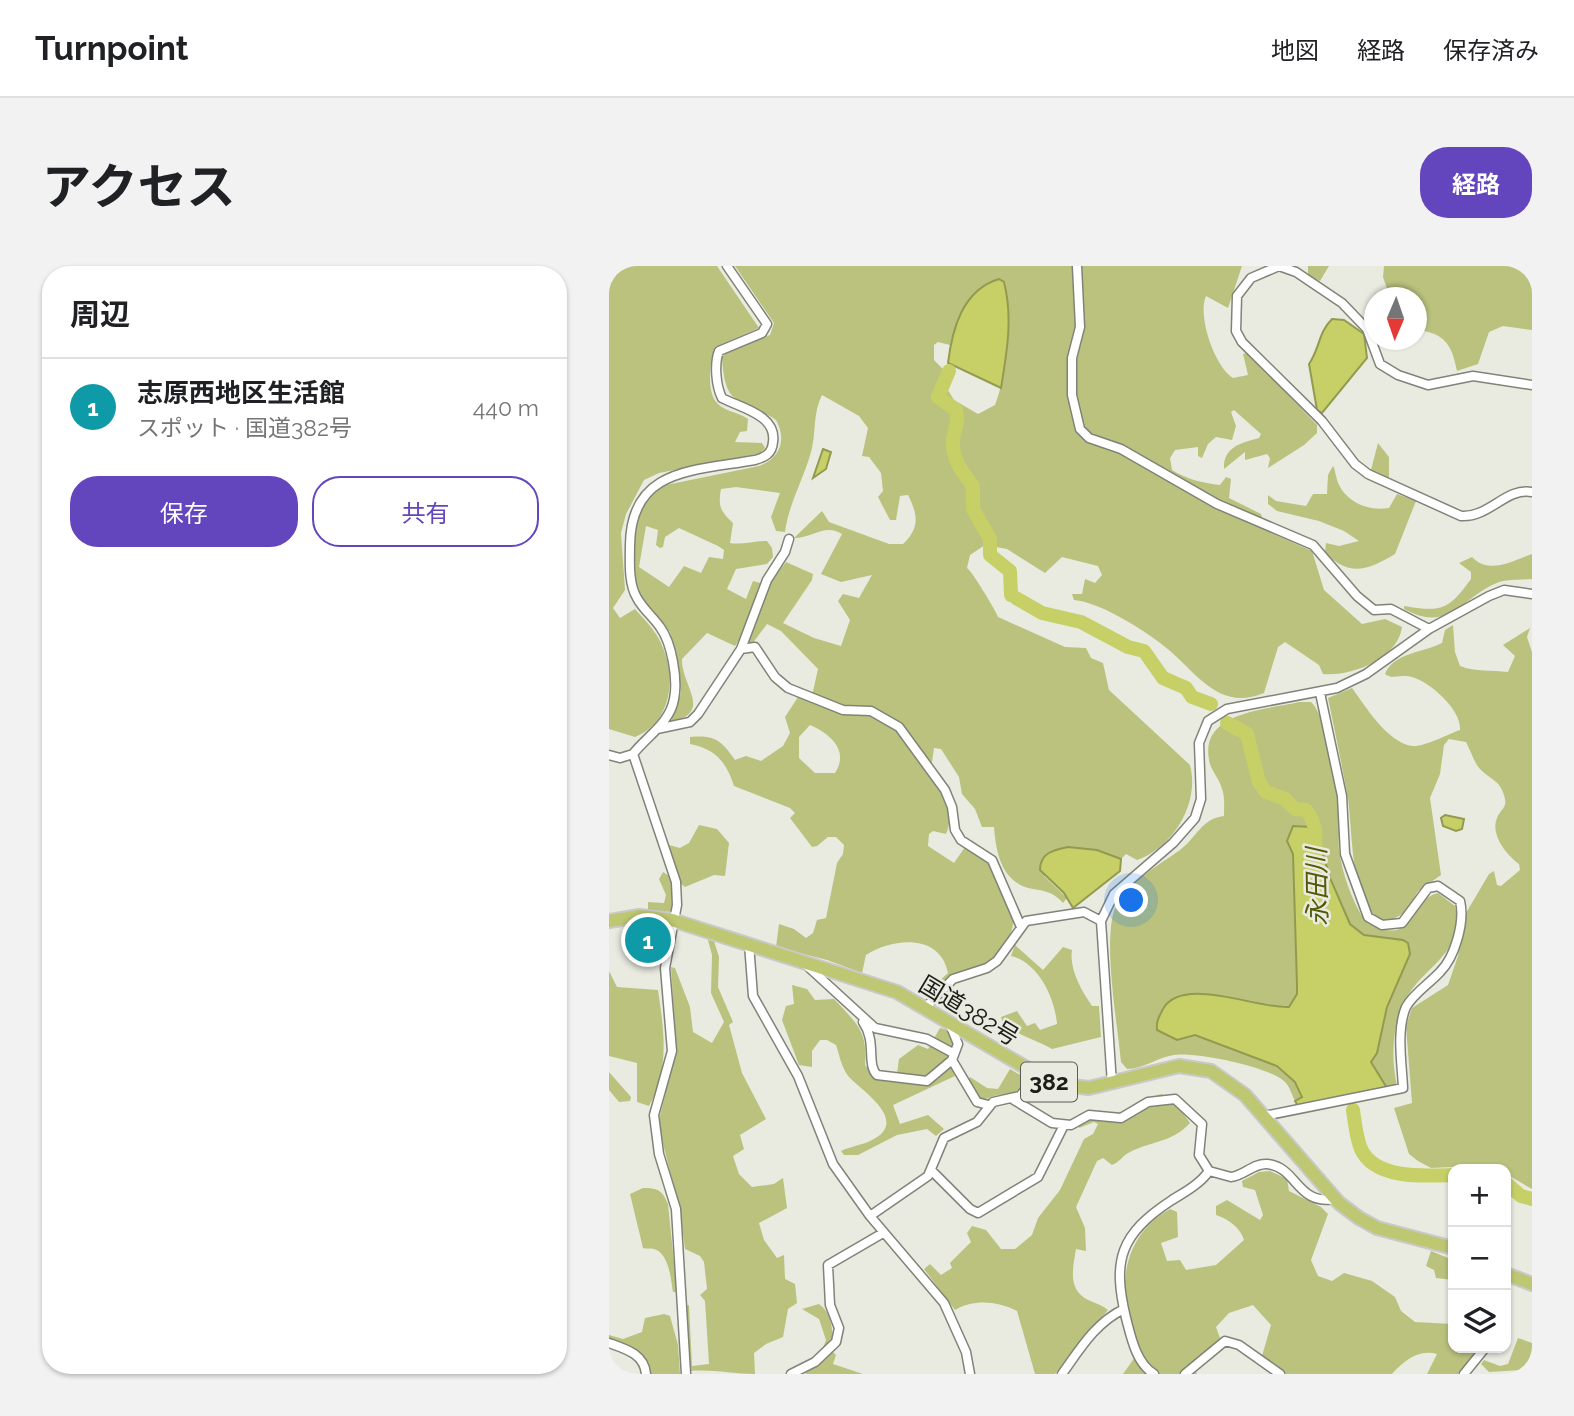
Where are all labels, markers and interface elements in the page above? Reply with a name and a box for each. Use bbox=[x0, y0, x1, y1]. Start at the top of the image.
text: Turnpoint bbox=[35, 29, 188, 68]
text: 地図 bbox=[1271, 36, 1319, 65]
text: 経路 bbox=[1357, 36, 1405, 65]
text: 保存済み bbox=[1443, 36, 1539, 65]
button: 経路 bbox=[1420, 147, 1532, 218]
text: アクセス bbox=[42, 158, 236, 215]
north arrow bbox=[1364, 287, 1427, 350]
text: 周辺 bbox=[70, 297, 130, 332]
text: 志原西地区生活館 bbox=[137, 378, 345, 408]
text: 1 bbox=[87, 394, 99, 421]
text: 440 m bbox=[473, 394, 539, 421]
text: スポット · 国道382号 bbox=[137, 414, 352, 441]
button: 保存 bbox=[70, 476, 298, 547]
button: 共有 bbox=[312, 476, 539, 547]
water label: 永田川 bbox=[1301, 845, 1333, 926]
your location bbox=[1114, 883, 1148, 917]
pin: 1 bbox=[625, 914, 671, 966]
street label: 国道382号 bbox=[914, 969, 1025, 1052]
road number: 382 bbox=[1021, 1062, 1077, 1102]
map controls bbox=[1448, 1164, 1511, 1353]
button: + bbox=[1448, 1164, 1511, 1227]
button: − bbox=[1448, 1227, 1511, 1290]
button: layers bbox=[1448, 1290, 1511, 1353]

